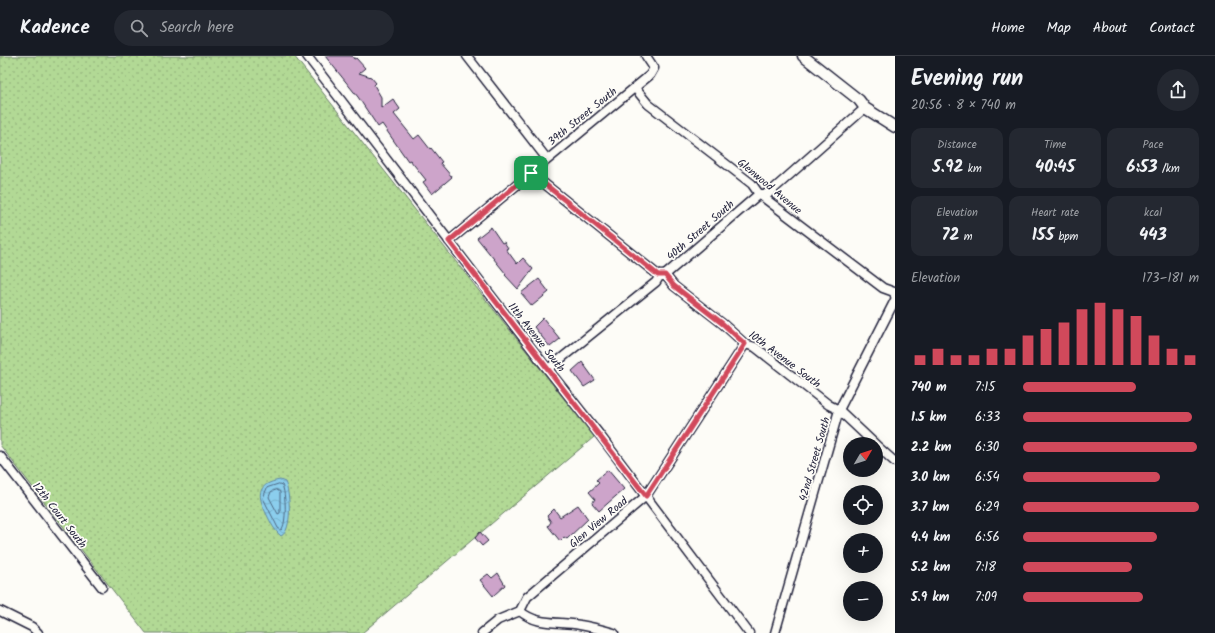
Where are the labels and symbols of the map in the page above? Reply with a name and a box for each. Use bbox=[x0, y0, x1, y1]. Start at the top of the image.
street label: 39th Street South bbox=[544, 83, 621, 150]
street label: Glenwood Avenue bbox=[733, 154, 806, 219]
pin bbox=[514, 156, 548, 190]
street label: 40th Street South bbox=[663, 196, 739, 265]
street label: 11th Avenue South bbox=[503, 299, 569, 377]
street label: 10th Avenue South bbox=[744, 327, 824, 393]
street label: 42nd Street South bbox=[794, 415, 836, 503]
north arrow bbox=[843, 437, 883, 477]
street label: 12th Court South bbox=[28, 479, 91, 553]
street label: Glen View Road bbox=[565, 492, 632, 553]

